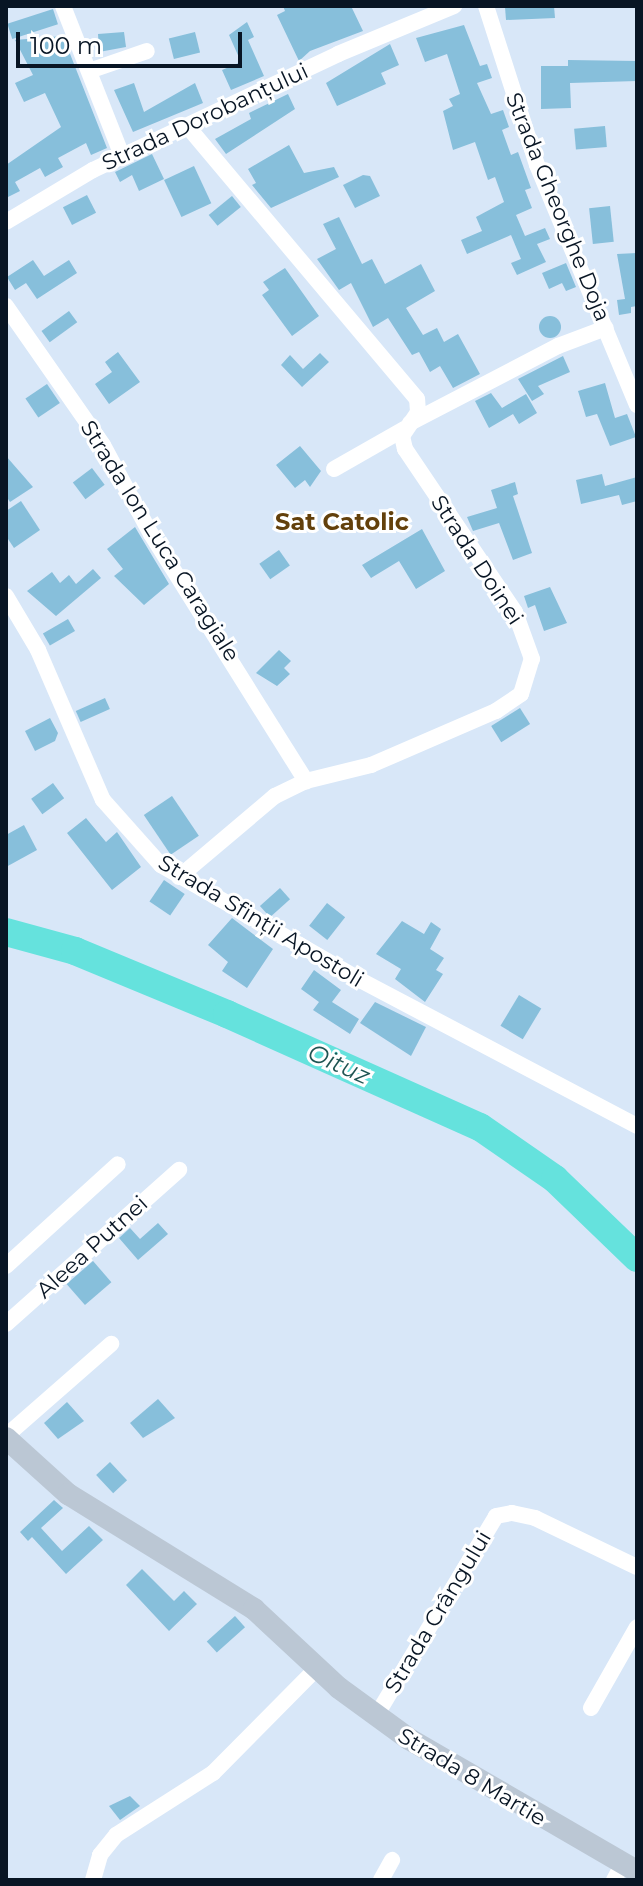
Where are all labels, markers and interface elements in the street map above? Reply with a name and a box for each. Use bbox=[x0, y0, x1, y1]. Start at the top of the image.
scale bar bbox=[20, 16, 246, 66]
text: 100 m bbox=[30, 31, 102, 60]
street label: Strada Dorobanțului bbox=[98, 58, 312, 176]
street label: Strada Gheorghe Doja bbox=[500, 89, 616, 325]
street label: Strada Ion Luca Caragiale bbox=[75, 416, 245, 666]
street label: Strada Doinei bbox=[425, 490, 529, 630]
district label: Sat Catolic bbox=[275, 508, 409, 536]
street label: Strada Sfinții Apostoli bbox=[154, 849, 368, 993]
water label: Oituz bbox=[304, 1038, 374, 1090]
street label: Aleea Putnei bbox=[31, 1190, 153, 1304]
street label: Strada Crângului bbox=[379, 1526, 497, 1698]
street label: Strada 8 Martie bbox=[393, 1722, 551, 1832]

